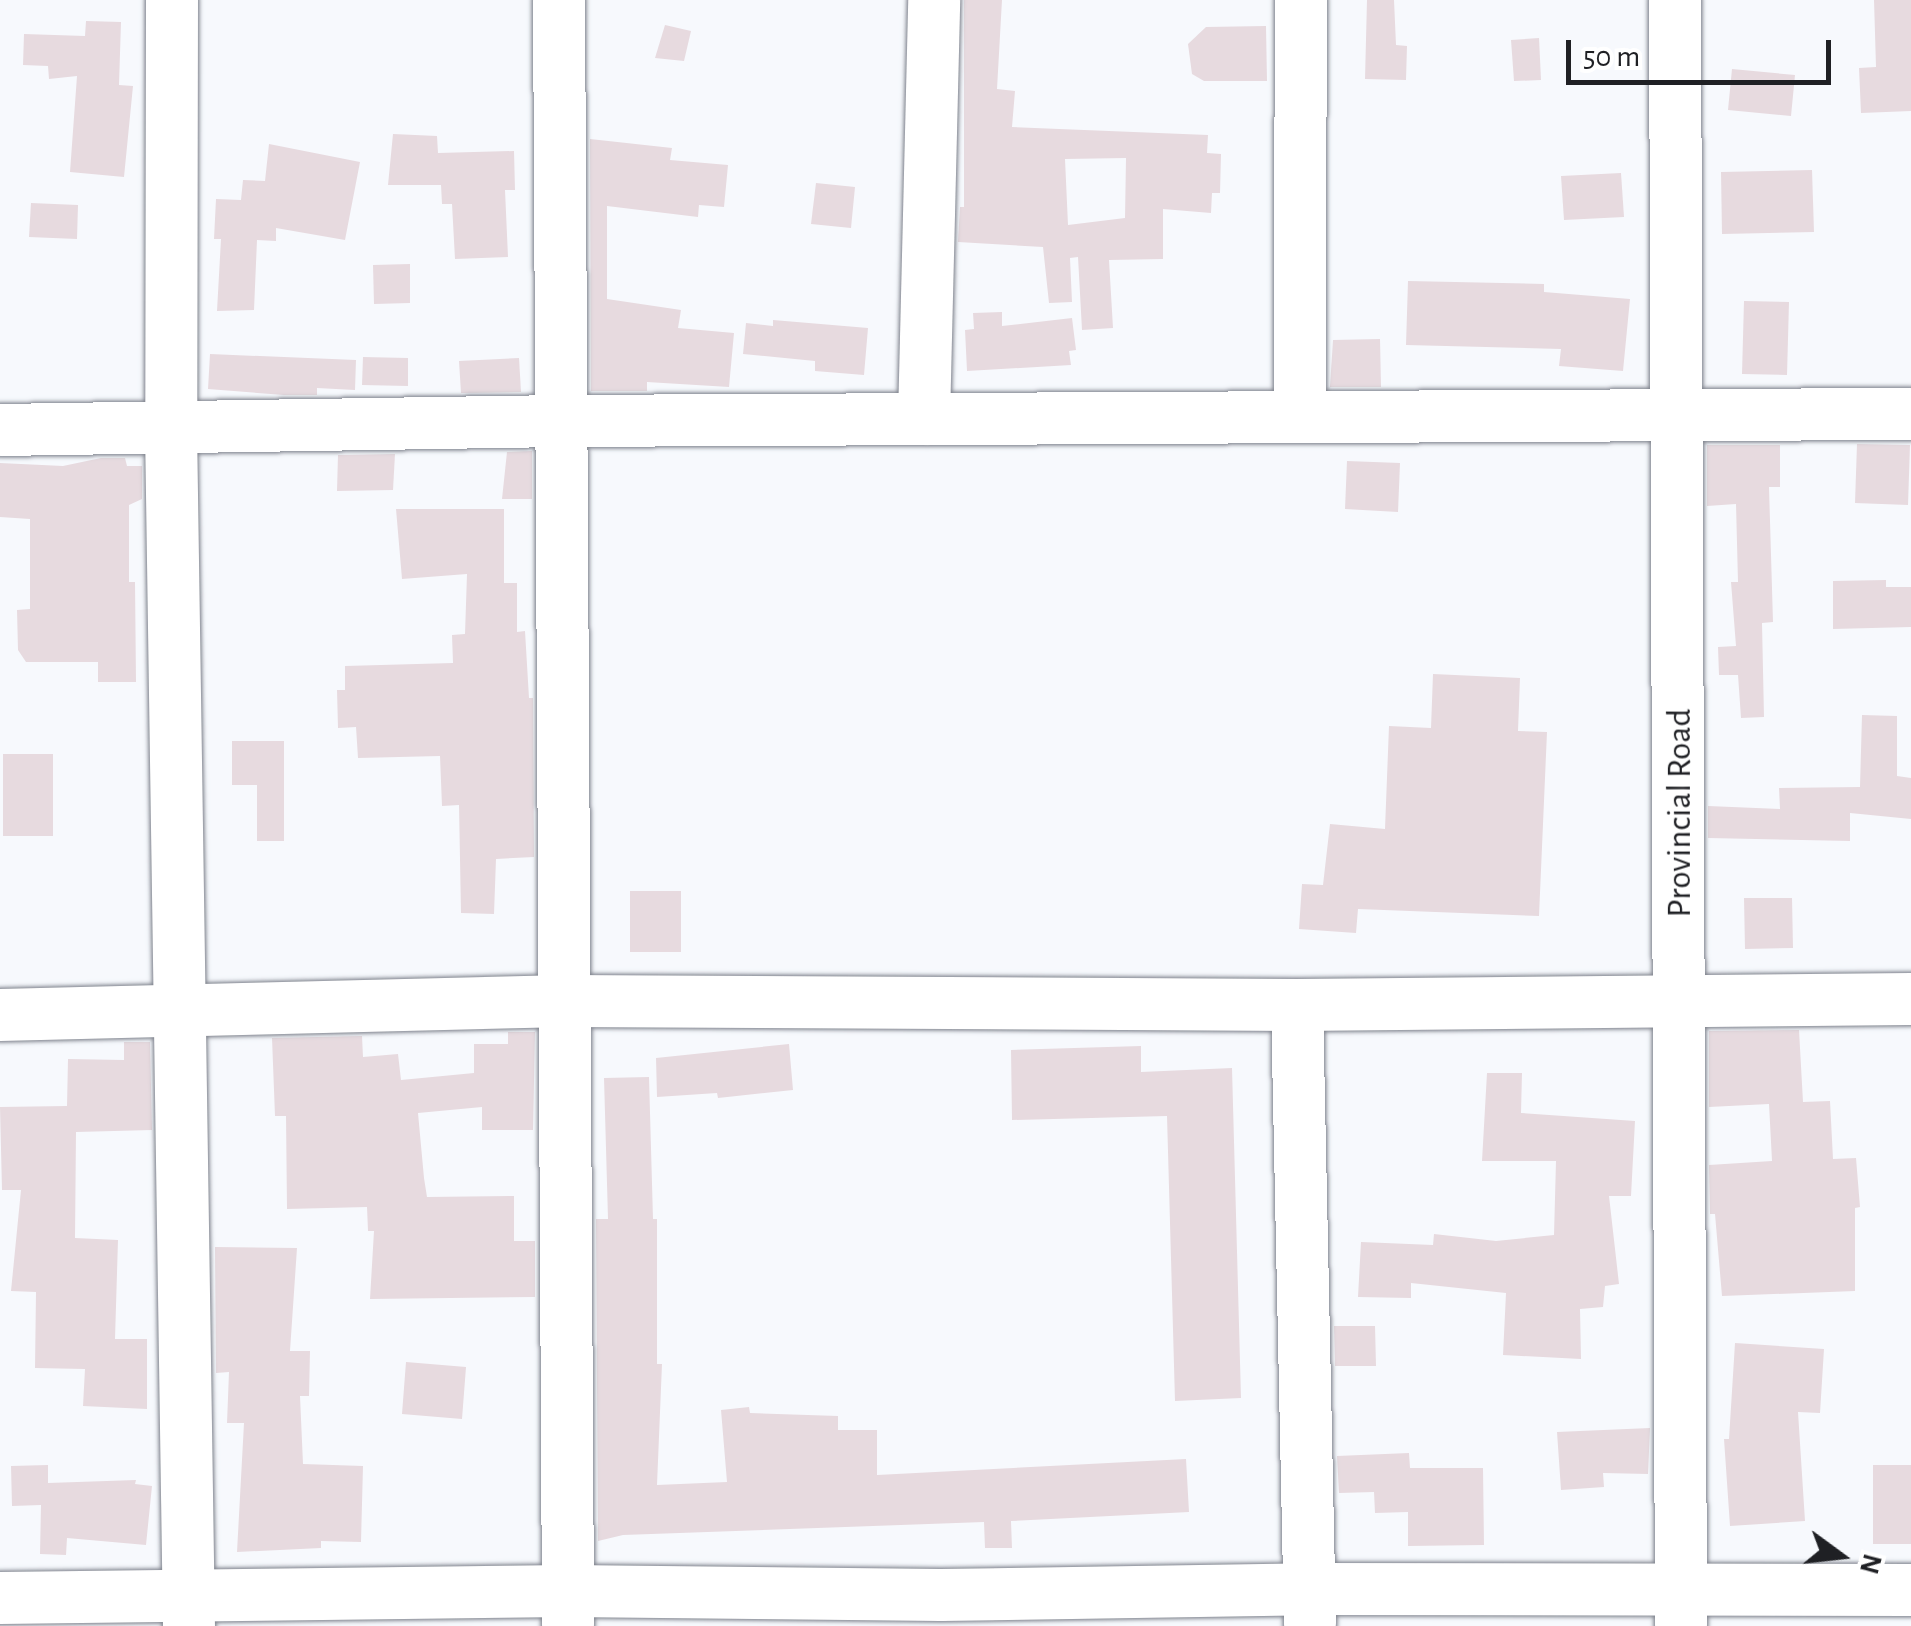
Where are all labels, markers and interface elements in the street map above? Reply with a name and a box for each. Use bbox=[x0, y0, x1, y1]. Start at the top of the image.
scale bar bbox=[1571, 20, 1836, 82]
text: 50 m bbox=[1583, 42, 1640, 72]
street label: Provincial Road bbox=[1659, 708, 1701, 918]
north arrow bbox=[1791, 1506, 1891, 1606]
text: N bbox=[1854, 1551, 1886, 1577]

